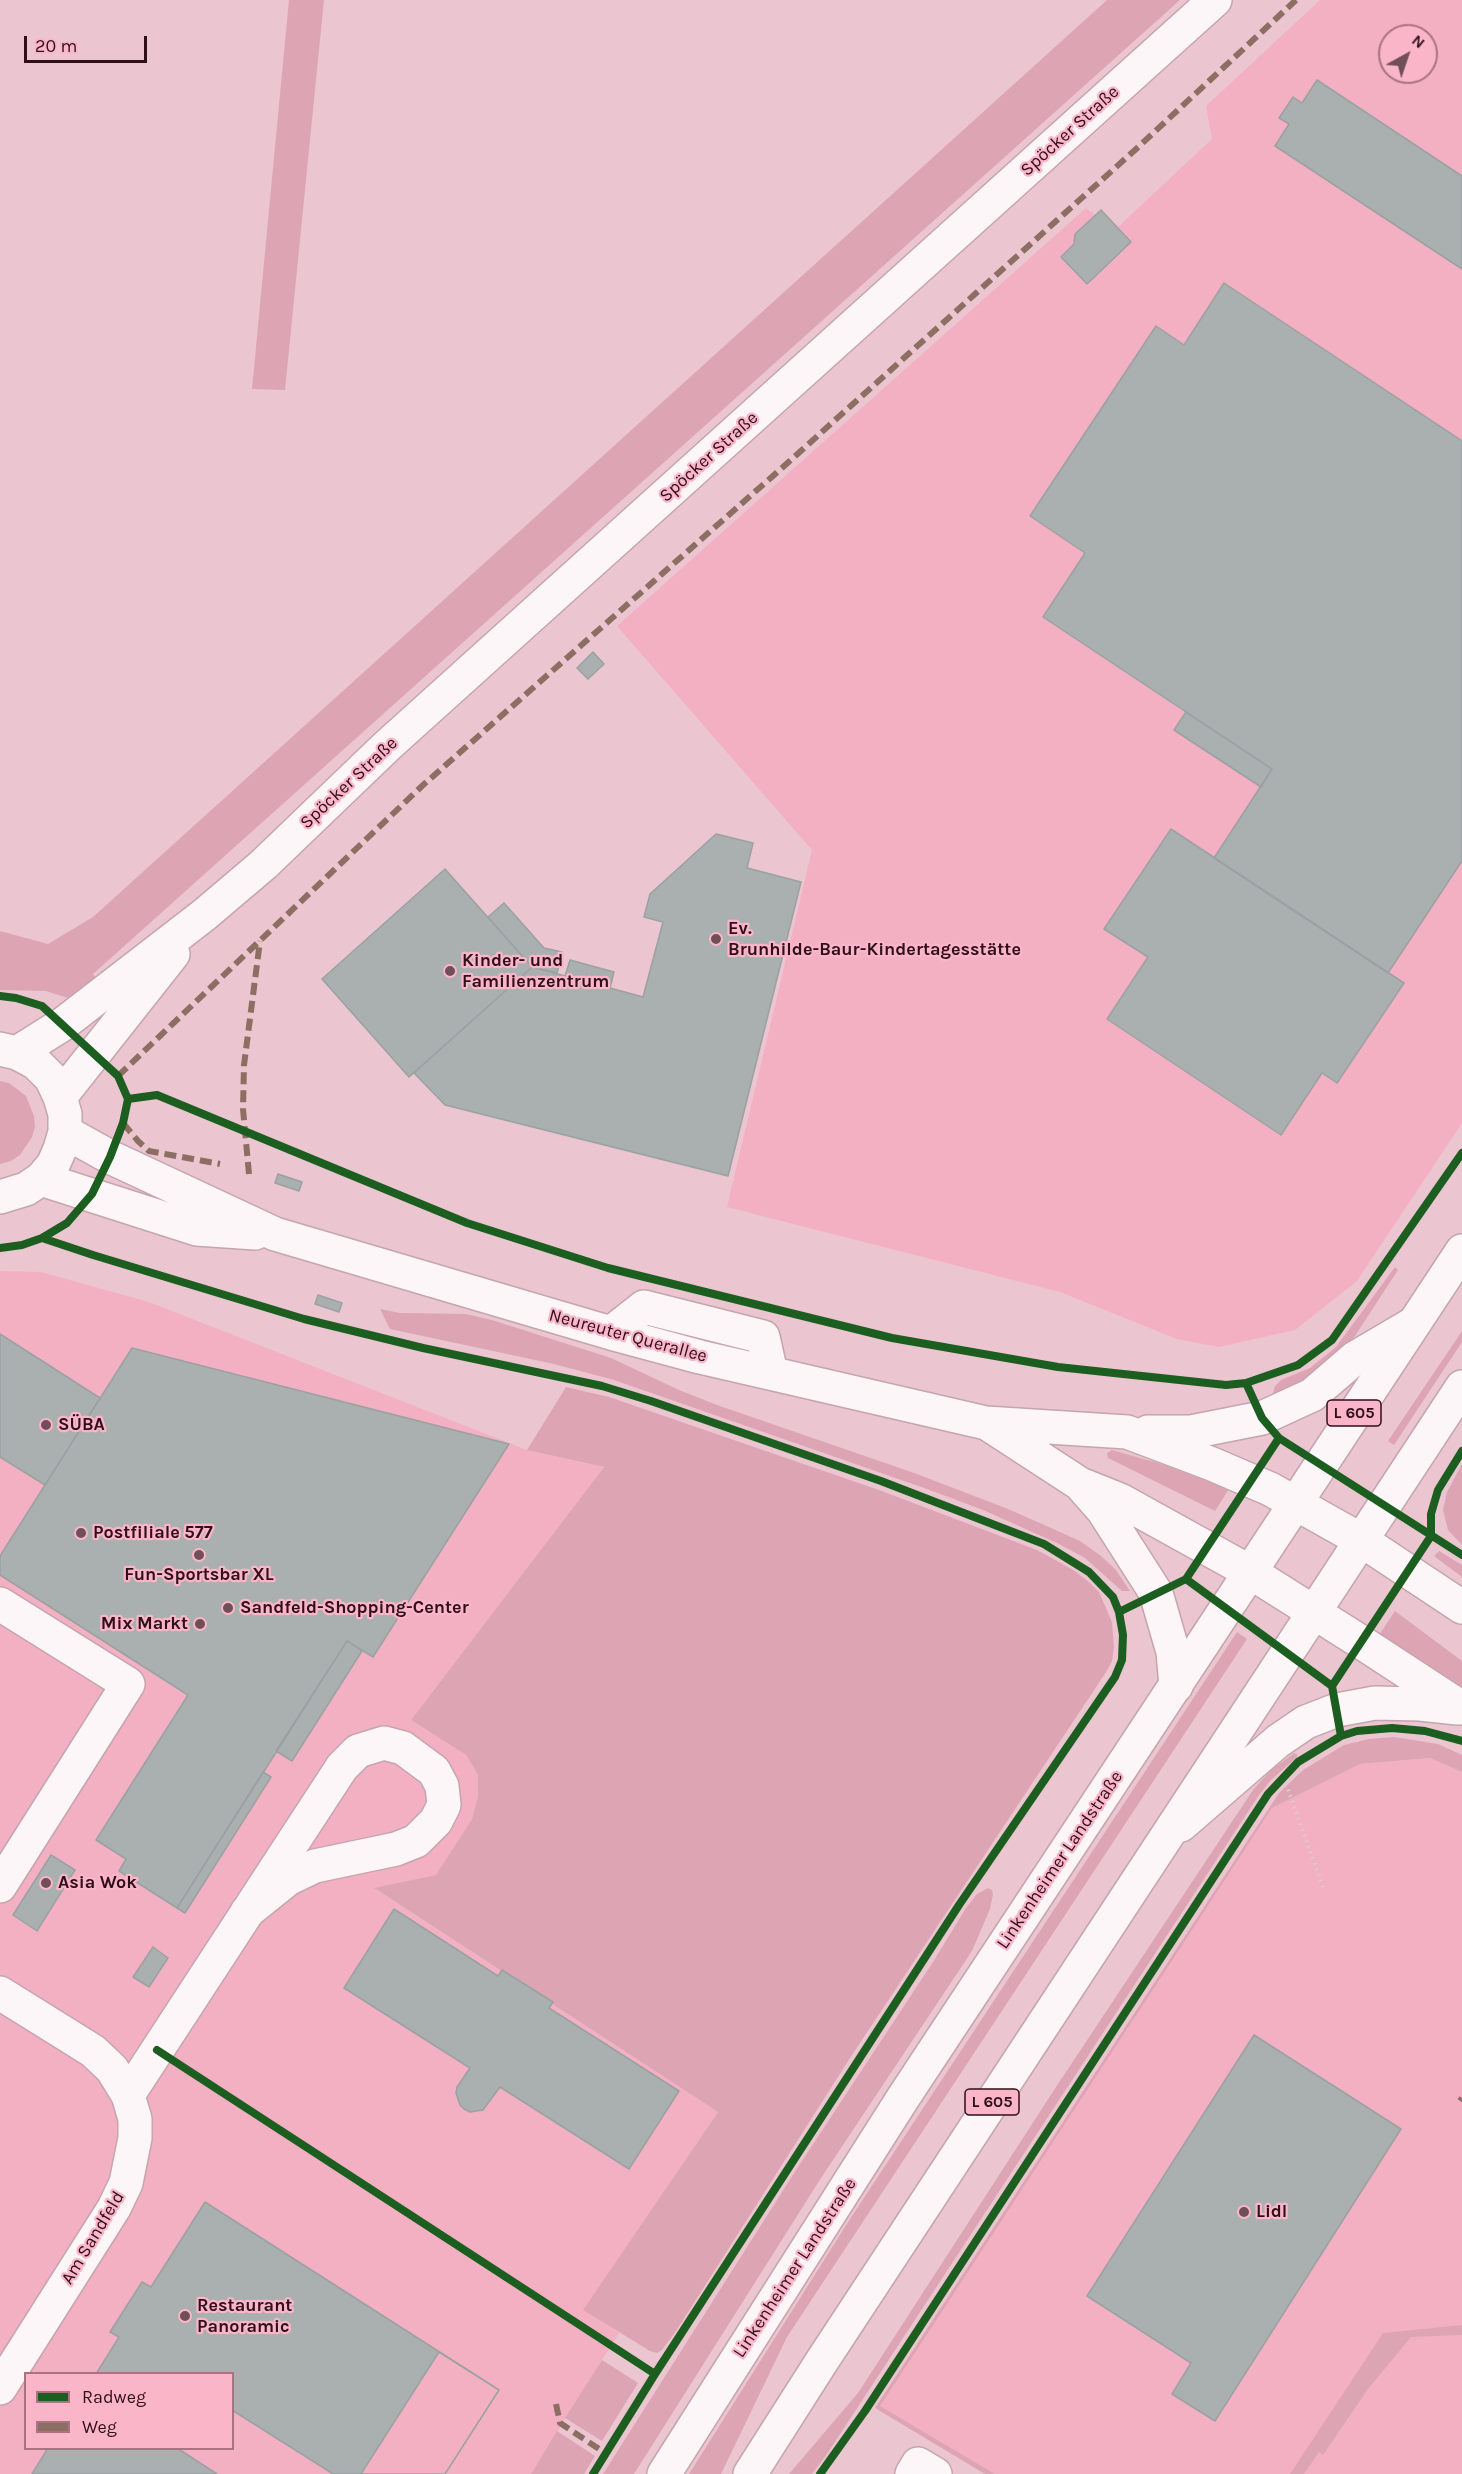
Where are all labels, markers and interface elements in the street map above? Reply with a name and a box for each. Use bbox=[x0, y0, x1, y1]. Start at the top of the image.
scale bar bbox=[27, 24, 150, 62]
north arrow bbox=[1378, 24, 1438, 84]
text: N bbox=[1408, 30, 1429, 52]
text: 20 m bbox=[35, 35, 77, 57]
street label: Spöcker Straße bbox=[1016, 81, 1124, 181]
street label: Spöcker Straße bbox=[655, 407, 763, 507]
street label: Spöcker Straße bbox=[296, 732, 402, 834]
place label: Ev. Brunhilde-Baur-Kindertagesstätte bbox=[728, 918, 1021, 960]
marker: Ev. Brunhilde-Baur-Kindertagesstätte bbox=[709, 932, 723, 946]
place label: Kinder- und Familienzentrum bbox=[462, 950, 609, 992]
marker: Kinder- und Familienzentrum bbox=[443, 964, 457, 978]
street label: Neureuter Querallee bbox=[547, 1305, 709, 1367]
road number: L 605 bbox=[1327, 1400, 1381, 1426]
place label: SÜBA bbox=[58, 1414, 105, 1436]
marker: SÜBA bbox=[39, 1418, 53, 1432]
place label: Postfiliale 577 bbox=[93, 1522, 213, 1544]
marker: Postfiliale 577 bbox=[74, 1526, 88, 1540]
marker: Fun-Sportsbar XL bbox=[192, 1548, 206, 1562]
place label: Fun-Sportsbar XL bbox=[124, 1564, 274, 1586]
place label: Sandfeld-Shopping-Center bbox=[240, 1597, 469, 1619]
marker: Sandfeld-Shopping-Center bbox=[221, 1601, 235, 1615]
place label: Mix Markt bbox=[101, 1613, 188, 1635]
marker: Mix Markt bbox=[193, 1617, 207, 1631]
street label: Linkenheimer Landstraße bbox=[992, 1767, 1128, 1953]
place label: Asia Wok bbox=[58, 1872, 137, 1894]
marker: Asia Wok bbox=[39, 1876, 53, 1890]
road number: L 605 bbox=[965, 2089, 1019, 2115]
street label: Linkenheimer Landstraße bbox=[729, 2174, 861, 2362]
street label: Am Sandfeld bbox=[57, 2187, 129, 2289]
place label: Lidl bbox=[1256, 2201, 1287, 2223]
marker: Lidl bbox=[1237, 2205, 1251, 2219]
place label: Restaurant Panoramic bbox=[197, 2295, 292, 2338]
marker: Restaurant Panoramic bbox=[178, 2309, 192, 2323]
legend bbox=[24, 2372, 234, 2450]
text: Radweg bbox=[82, 2386, 146, 2408]
text: Weg bbox=[82, 2416, 117, 2438]

